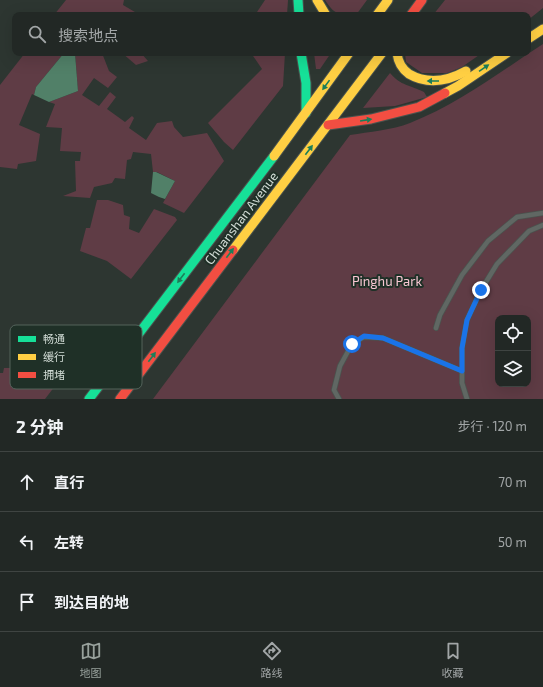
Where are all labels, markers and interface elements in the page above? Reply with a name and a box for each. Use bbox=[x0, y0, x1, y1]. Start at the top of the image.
search box bbox=[12, 12, 531, 56]
icon: search bbox=[26, 23, 48, 45]
text: 搜索地点 bbox=[58, 26, 118, 44]
one-way arrow bbox=[478, 65, 490, 72]
one-way arrow bbox=[426, 78, 439, 84]
one-way arrow bbox=[322, 79, 330, 90]
one-way arrow bbox=[360, 117, 372, 123]
one-way arrow bbox=[305, 144, 313, 155]
street label: Chuanshan Avenue bbox=[201, 168, 281, 268]
one-way arrow bbox=[226, 248, 235, 259]
one-way arrow bbox=[177, 273, 185, 283]
park label: Pinghu Park bbox=[352, 273, 422, 289]
route end bbox=[472, 281, 490, 299]
map controls bbox=[495, 315, 531, 387]
button: locate bbox=[495, 315, 531, 351]
legend bbox=[10, 325, 142, 389]
text: 畅通 bbox=[43, 332, 65, 345]
route start bbox=[343, 335, 361, 353]
text: 缓行 bbox=[43, 350, 65, 363]
one-way arrow bbox=[147, 351, 156, 362]
button: layers bbox=[495, 351, 531, 387]
text: 拥堵 bbox=[43, 368, 65, 381]
text: 2 分钟 bbox=[16, 416, 64, 436]
text: 步行 · 120 m bbox=[458, 418, 527, 434]
icon: ahead bbox=[16, 471, 38, 493]
text: 直行 bbox=[54, 473, 84, 491]
text: 70 m bbox=[498, 474, 527, 490]
icon: left bbox=[16, 531, 38, 553]
text: 左转 bbox=[54, 533, 84, 551]
text: 50 m bbox=[498, 534, 527, 550]
icon: arrive bbox=[16, 591, 38, 613]
text: 到达目的地 bbox=[54, 593, 129, 611]
tab: 地图 bbox=[80, 640, 102, 680]
tab: 路线 bbox=[261, 640, 283, 680]
tab: 收藏 bbox=[442, 640, 464, 680]

